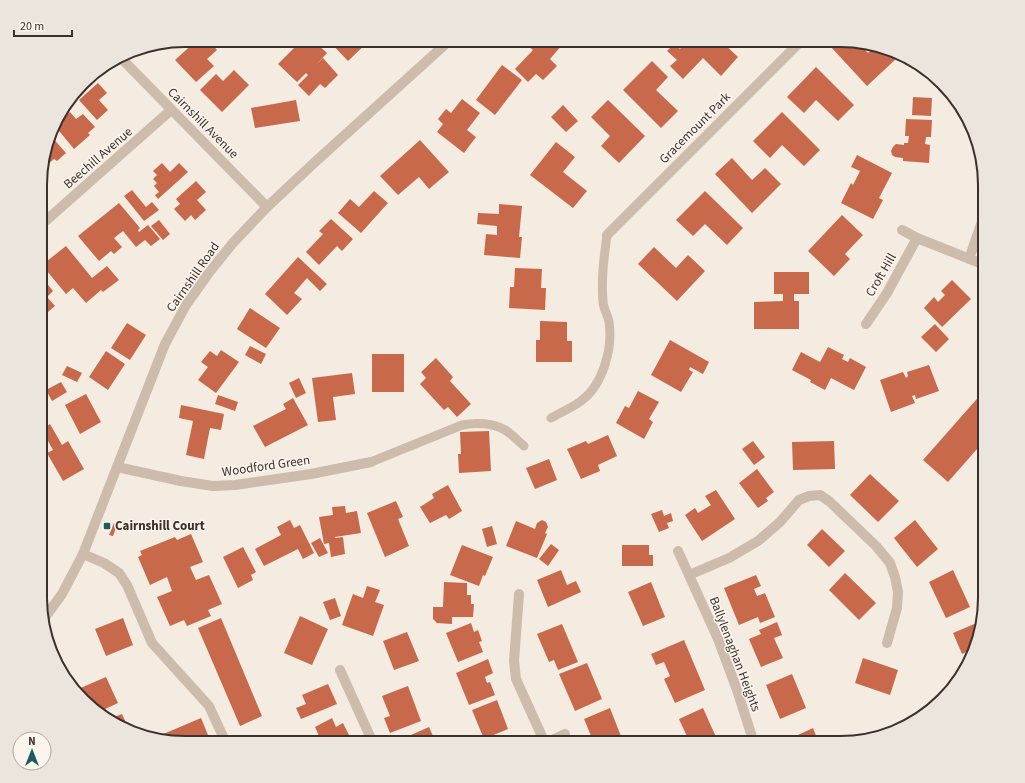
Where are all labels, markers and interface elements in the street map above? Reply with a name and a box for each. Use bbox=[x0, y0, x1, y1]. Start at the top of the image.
scale bar bbox=[14, 12, 72, 38]
text: 20 m bbox=[20, 18, 44, 35]
street label: Cairnshill Avenue bbox=[163, 83, 243, 163]
street label: Gracemount Park bbox=[655, 88, 735, 168]
street label: Beechill Avenue bbox=[60, 123, 136, 193]
street label: Cairnshill Road bbox=[162, 238, 224, 316]
street label: Croft Hill bbox=[861, 250, 901, 300]
street label: Woodford Green bbox=[221, 451, 311, 481]
place label: Cairnshill Court bbox=[115, 517, 205, 535]
marker: Cairnshill Court bbox=[102, 521, 112, 531]
street label: Ballylenaghan Heights bbox=[705, 594, 765, 715]
north arrow bbox=[12, 731, 52, 771]
text: N bbox=[28, 734, 36, 749]

